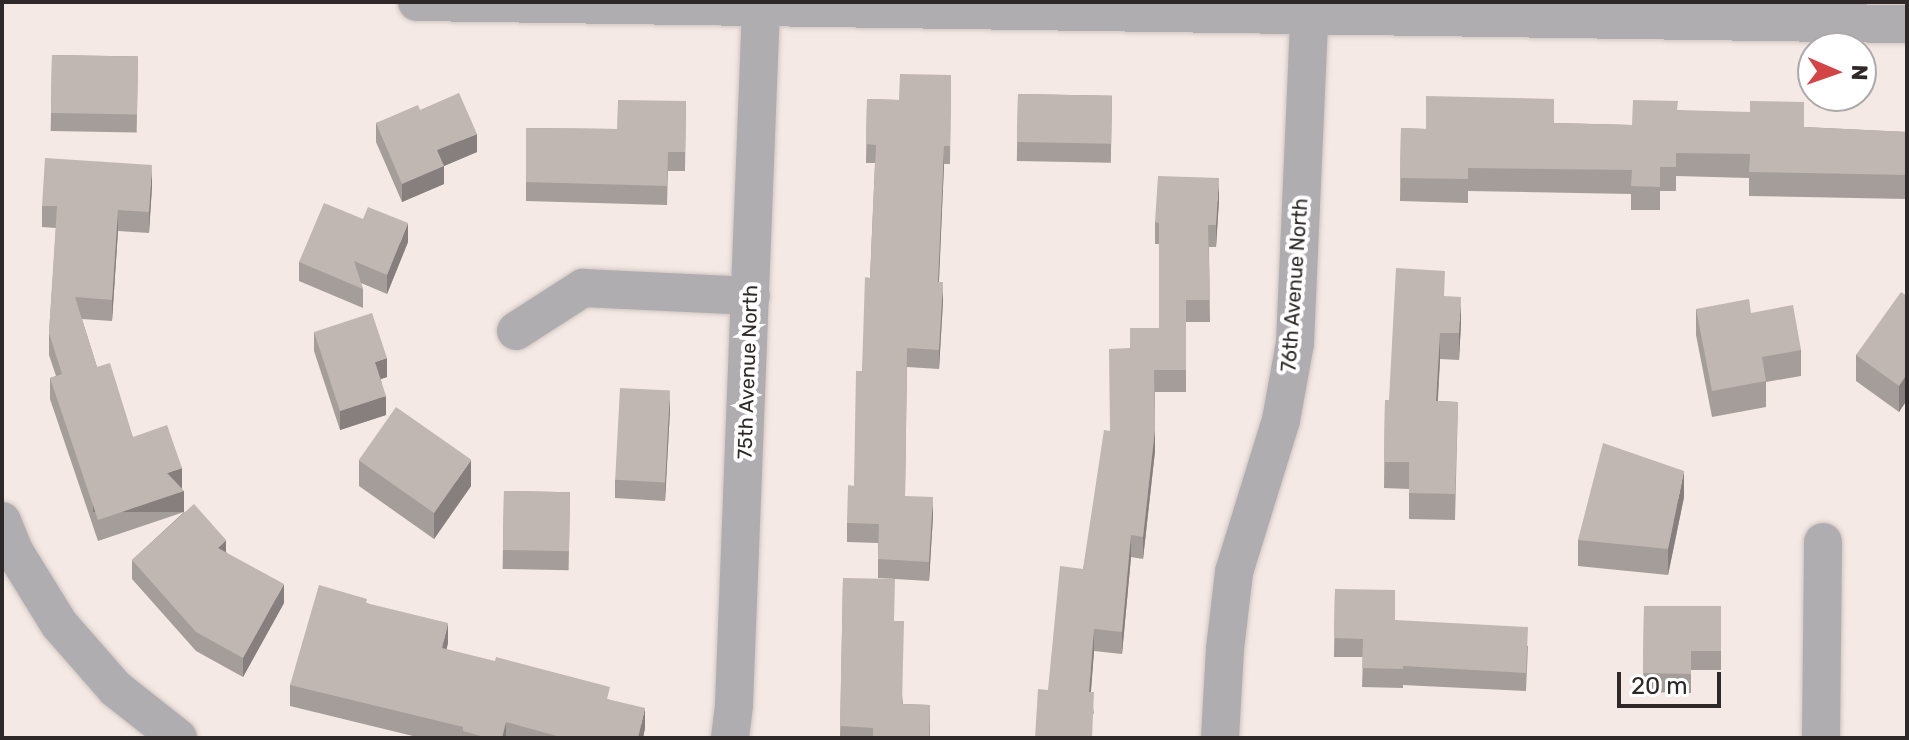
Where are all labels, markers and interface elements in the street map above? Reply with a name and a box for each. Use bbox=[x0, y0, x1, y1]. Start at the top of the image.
north arrow bbox=[1797, 32, 1877, 112]
text: N bbox=[1846, 64, 1873, 81]
street label: 76th Avenue North bbox=[1277, 197, 1313, 373]
street label: 75th Avenue North bbox=[733, 284, 763, 460]
scale bar bbox=[1621, 656, 1725, 706]
text: 20 m bbox=[1631, 672, 1688, 700]

